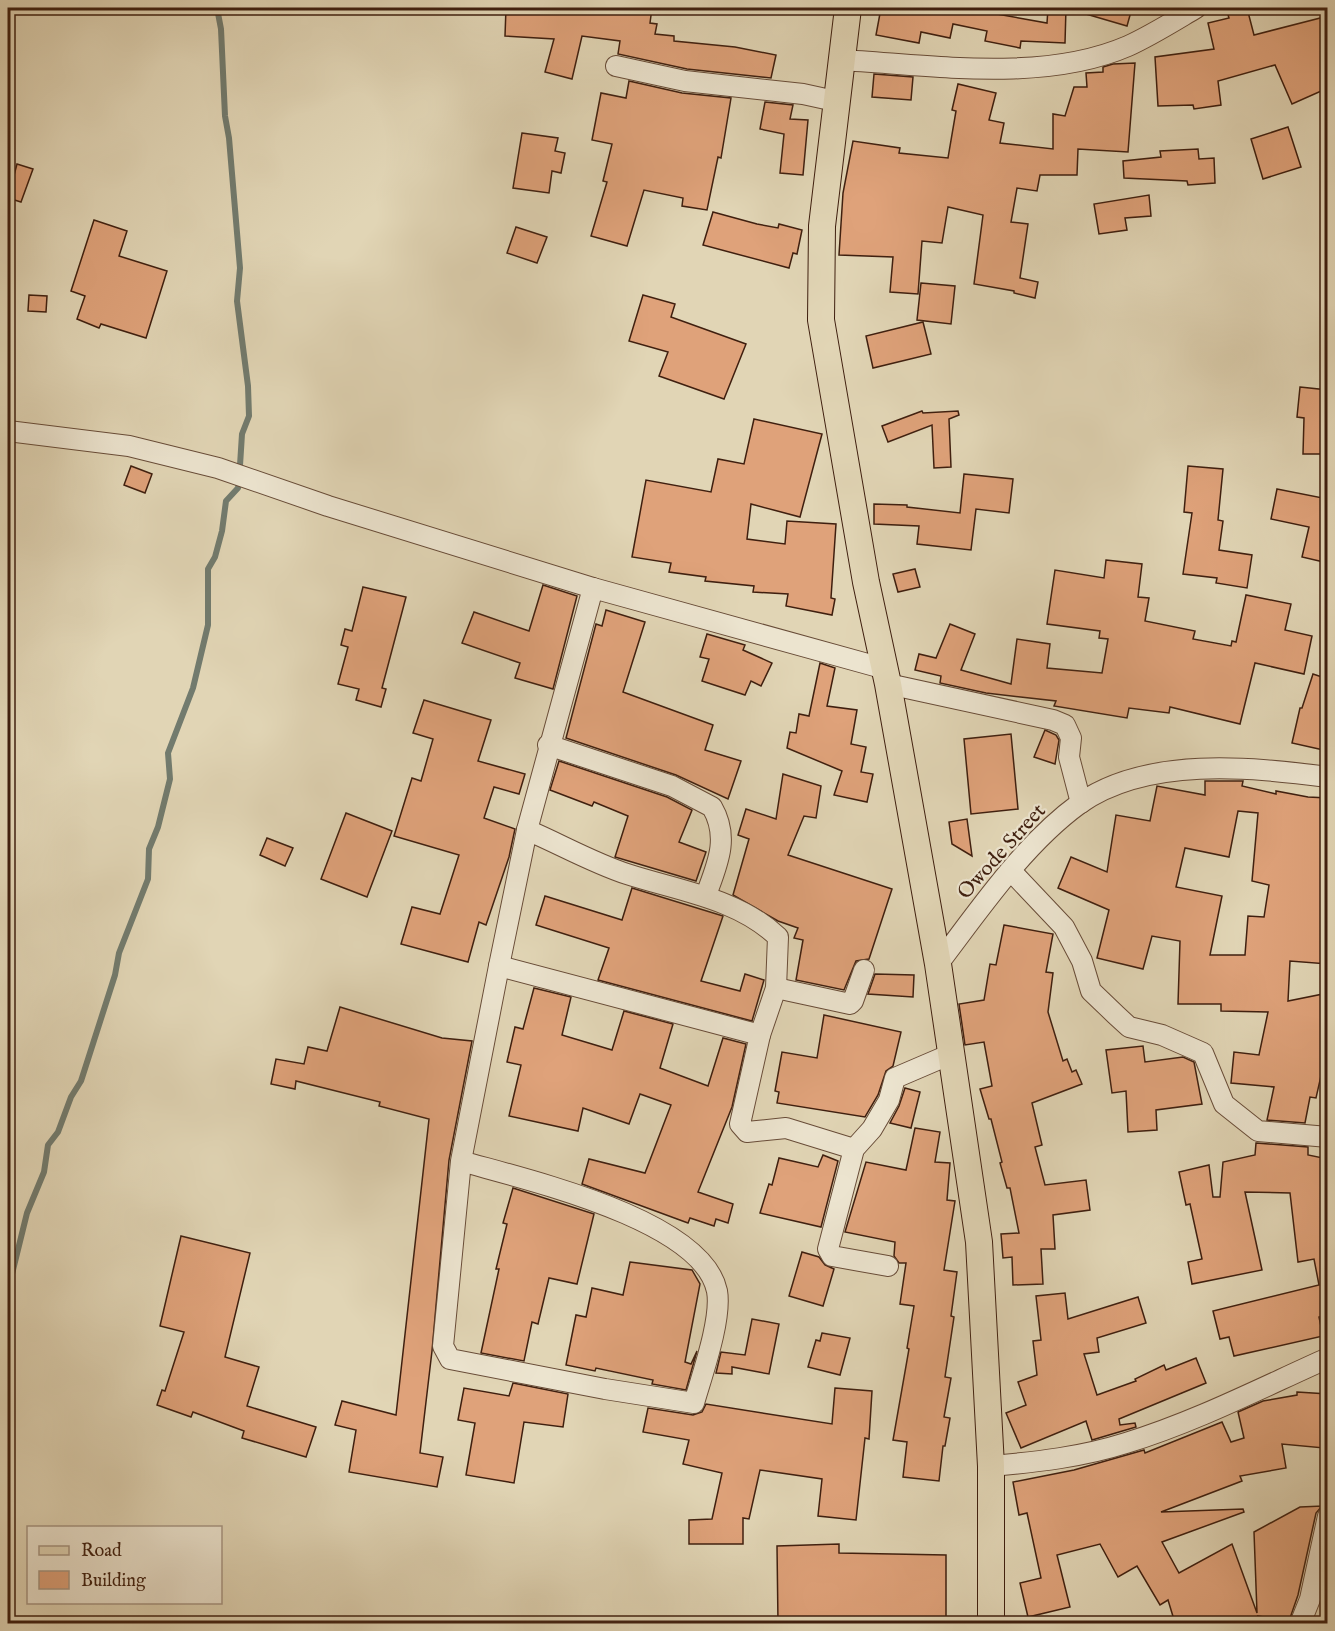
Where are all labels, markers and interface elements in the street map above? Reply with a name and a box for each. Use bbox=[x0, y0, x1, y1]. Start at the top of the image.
street label: Owode Street bbox=[952, 798, 1052, 906]
legend bbox=[27, 1526, 222, 1604]
text: Road bbox=[81, 1540, 122, 1563]
text: Building bbox=[81, 1570, 146, 1593]

